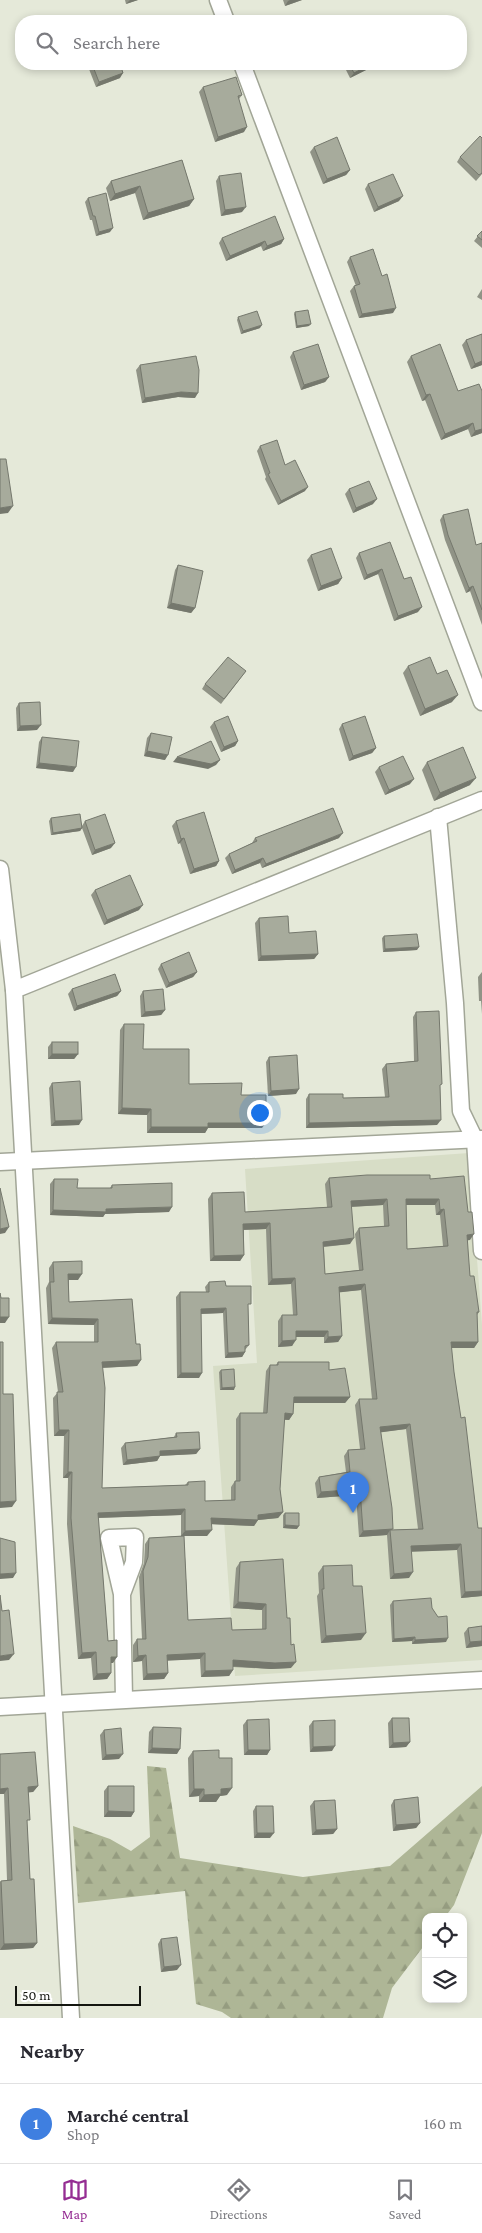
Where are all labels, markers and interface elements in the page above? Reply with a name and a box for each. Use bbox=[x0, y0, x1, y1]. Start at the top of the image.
search box bbox=[15, 15, 467, 70]
icon: search bbox=[33, 29, 61, 57]
text: Search here bbox=[73, 32, 160, 53]
your location bbox=[247, 1100, 273, 1126]
pin: 1 bbox=[337, 1472, 369, 1513]
map controls bbox=[422, 1913, 467, 2003]
button: locate bbox=[422, 1913, 467, 1958]
button: layers bbox=[422, 1958, 467, 2003]
scale bar bbox=[15, 1983, 141, 2006]
text: 50 m bbox=[22, 1987, 50, 2003]
text: Nearby bbox=[20, 2039, 84, 2063]
text: Marché central bbox=[67, 2105, 189, 2126]
text: 1 bbox=[33, 2115, 39, 2132]
text: 160 m bbox=[424, 2115, 462, 2132]
text: Shop bbox=[67, 2126, 99, 2143]
tab: Map bbox=[61, 2176, 89, 2222]
tab: Directions bbox=[210, 2176, 268, 2222]
tab: Saved bbox=[389, 2176, 421, 2222]

